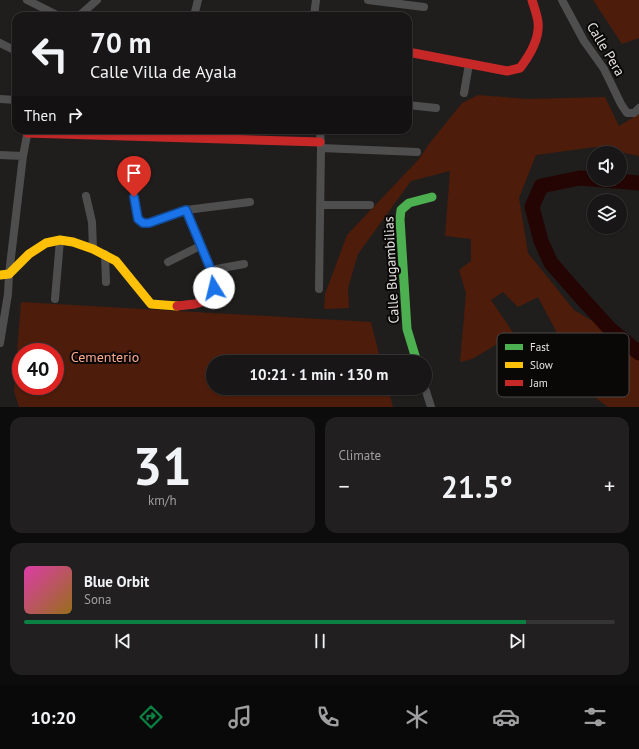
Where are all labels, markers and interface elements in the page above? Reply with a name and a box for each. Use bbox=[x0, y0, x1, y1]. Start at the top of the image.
street label: Calle Pera bbox=[583, 19, 629, 79]
text: 70 m bbox=[90, 24, 151, 61]
icon: left bbox=[24, 28, 76, 80]
text: Calle Villa de Ayala bbox=[90, 60, 237, 83]
icon: right bbox=[64, 104, 86, 126]
text: Then bbox=[24, 106, 56, 125]
map controls bbox=[587, 146, 627, 234]
button: sound bbox=[587, 146, 627, 186]
pin bbox=[117, 156, 151, 197]
icon: arrive bbox=[123, 162, 145, 184]
button: layers bbox=[587, 194, 627, 234]
street label: Calle Bugambilias bbox=[379, 216, 403, 324]
position arrow bbox=[193, 267, 235, 309]
legend bbox=[497, 333, 629, 397]
text: Fast bbox=[530, 340, 550, 354]
speed limit sign: 40 bbox=[12, 343, 64, 395]
park label: Cementerio bbox=[71, 348, 139, 366]
text: Slow bbox=[530, 358, 553, 372]
text: 10:21 · 1 min · 130 m bbox=[250, 365, 388, 384]
text: Jam bbox=[529, 376, 548, 390]
text: 31 bbox=[133, 432, 192, 499]
text: Climate bbox=[339, 447, 381, 464]
text: 21.5° bbox=[441, 467, 513, 506]
text: − bbox=[339, 472, 350, 500]
text: + bbox=[604, 472, 615, 500]
text: km/h bbox=[148, 492, 177, 509]
text: Blue Orbit bbox=[84, 572, 149, 591]
text: Sona bbox=[84, 591, 111, 608]
icon: previous bbox=[112, 630, 134, 652]
icon: pause bbox=[309, 630, 331, 652]
icon: next bbox=[506, 630, 528, 652]
icon: directions bbox=[137, 703, 165, 731]
icon: music bbox=[226, 703, 254, 731]
icon: phone bbox=[314, 703, 342, 731]
icon: climate bbox=[403, 703, 431, 731]
icon: car bbox=[492, 703, 520, 731]
icon: filters bbox=[581, 703, 609, 731]
text: 10:20 bbox=[30, 706, 76, 729]

